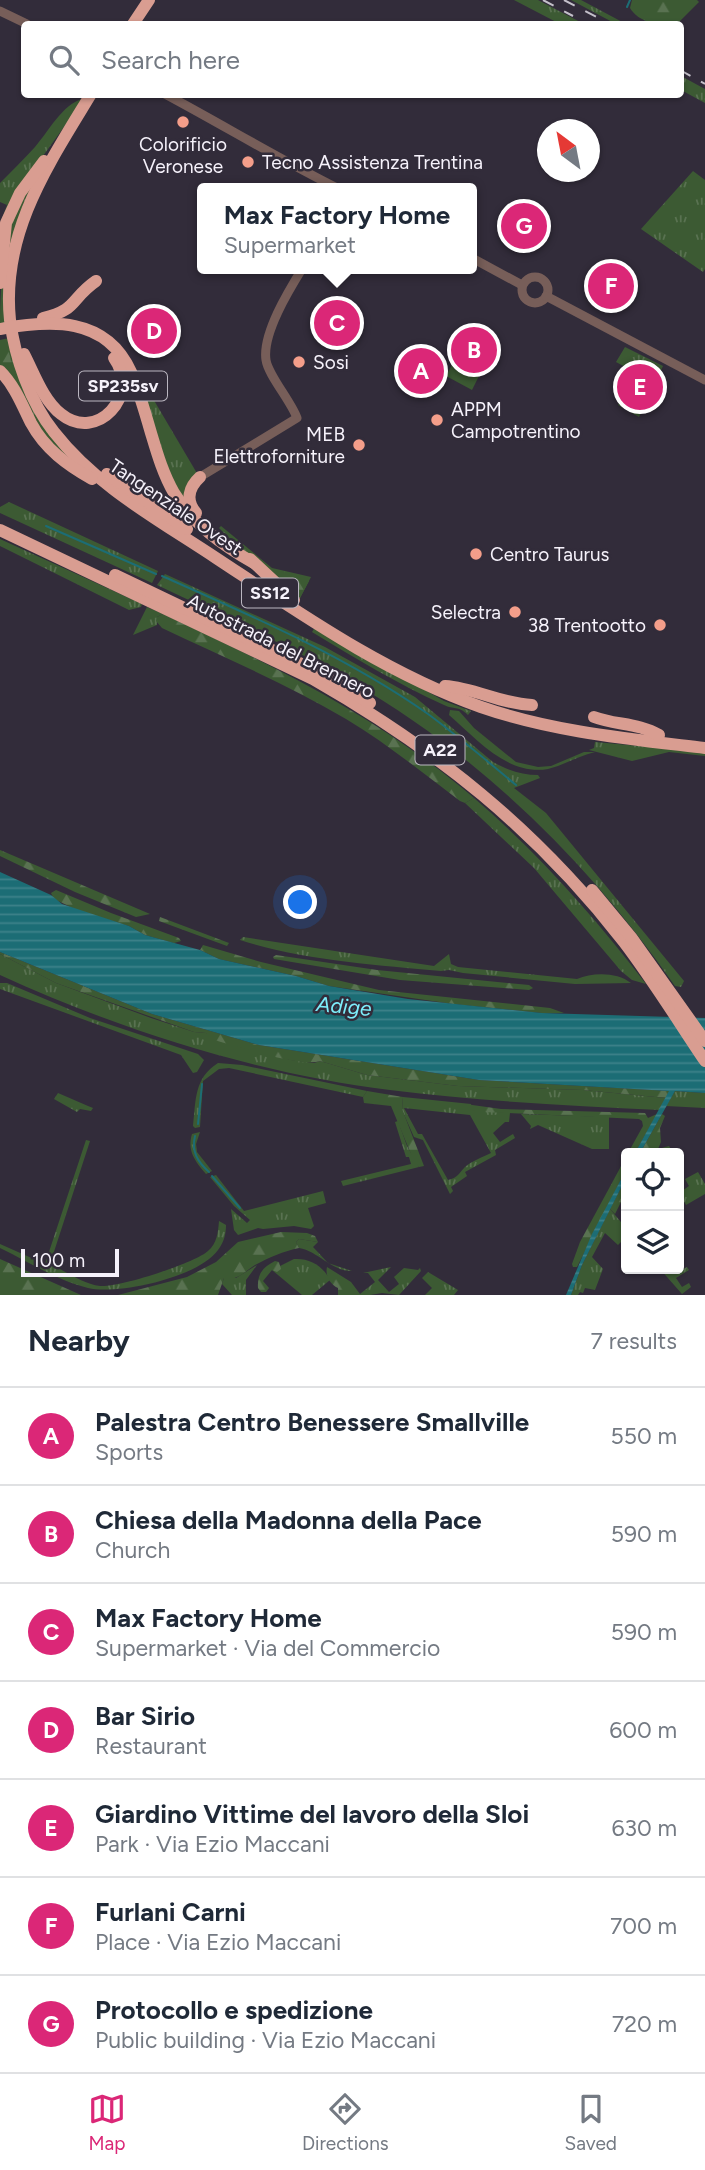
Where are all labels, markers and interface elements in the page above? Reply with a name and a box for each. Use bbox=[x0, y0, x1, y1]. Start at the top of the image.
search box bbox=[21, 21, 684, 98]
icon: search bbox=[45, 41, 83, 79]
text: Search here bbox=[101, 44, 240, 76]
marker: Colorificio Veronese bbox=[175, 114, 191, 130]
north arrow bbox=[537, 119, 600, 182]
place label: Colorificio Veronese bbox=[139, 133, 227, 178]
place label: Tecno Assistenza Trentina bbox=[262, 151, 483, 174]
marker: Tecno Assistenza Trentina bbox=[240, 154, 256, 170]
popup bbox=[197, 183, 477, 274]
text: Max Factory Home bbox=[224, 199, 450, 231]
pin: G bbox=[501, 200, 547, 252]
text: Supermarket bbox=[224, 231, 356, 259]
pin: F bbox=[588, 260, 634, 312]
pin: C bbox=[314, 297, 360, 349]
pin: D bbox=[131, 305, 177, 357]
pin: B bbox=[451, 324, 497, 376]
pin: A bbox=[398, 345, 444, 397]
place label: Sosi bbox=[313, 351, 349, 374]
marker: Sosi bbox=[291, 354, 307, 370]
pin: E bbox=[617, 361, 663, 413]
road number: SP235sv bbox=[79, 372, 167, 400]
place label: APPM Campotrentino bbox=[451, 398, 581, 443]
marker: APPM Campotrentino bbox=[429, 412, 445, 428]
place label: MEB Elettroforniture bbox=[213, 423, 345, 468]
marker: MEB Elettroforniture bbox=[351, 437, 367, 453]
street label: Tangenziale Ovest bbox=[105, 454, 247, 560]
place label: Centro Taurus bbox=[490, 543, 610, 566]
marker: Centro Taurus bbox=[468, 546, 484, 562]
road number: SS12 bbox=[242, 578, 298, 608]
street label: Autostrada del Brennero bbox=[184, 589, 378, 703]
place label: Selectra bbox=[431, 601, 501, 624]
marker: Selectra bbox=[507, 604, 523, 620]
place label: 38 Trentootto bbox=[528, 614, 646, 637]
marker: 38 Trentootto bbox=[652, 617, 668, 633]
road number: A22 bbox=[416, 736, 464, 764]
your location bbox=[283, 885, 317, 919]
water label: Adige bbox=[314, 991, 373, 1021]
map controls bbox=[621, 1148, 684, 1274]
button: locate bbox=[621, 1148, 684, 1211]
button: layers bbox=[621, 1211, 684, 1274]
scale bar bbox=[21, 1246, 119, 1278]
text: 100 m bbox=[32, 1249, 85, 1272]
text: Nearby bbox=[28, 1322, 130, 1359]
text: 7 results bbox=[591, 1327, 677, 1355]
text: Palestra Centro Benessere Smallville bbox=[95, 1406, 529, 1438]
text: A bbox=[43, 1422, 59, 1450]
text: 550 m bbox=[611, 1422, 677, 1450]
text: Sports bbox=[95, 1438, 163, 1466]
text: Chiesa della Madonna della Pace bbox=[95, 1504, 482, 1536]
text: B bbox=[44, 1520, 58, 1548]
text: 590 m bbox=[611, 1520, 677, 1548]
text: Church bbox=[95, 1536, 170, 1564]
text: Max Factory Home bbox=[95, 1602, 322, 1634]
text: C bbox=[43, 1618, 59, 1646]
text: 590 m bbox=[611, 1618, 677, 1646]
text: Supermarket · Via del Commercio bbox=[95, 1634, 440, 1662]
text: Bar Sirio bbox=[95, 1700, 195, 1732]
text: D bbox=[43, 1716, 59, 1744]
text: 600 m bbox=[609, 1716, 677, 1744]
text: Restaurant bbox=[95, 1732, 207, 1760]
text: Giardino Vittime del lavoro della Sloi bbox=[95, 1798, 529, 1830]
text: E bbox=[44, 1814, 58, 1842]
text: 630 m bbox=[611, 1814, 677, 1842]
text: Park · Via Ezio Maccani bbox=[95, 1830, 330, 1858]
text: Furlani Carni bbox=[95, 1896, 246, 1928]
text: F bbox=[45, 1912, 57, 1940]
text: 700 m bbox=[610, 1912, 677, 1940]
text: Place · Via Ezio Maccani bbox=[95, 1928, 341, 1956]
text: Protocollo e spedizione bbox=[95, 1994, 373, 2026]
text: G bbox=[42, 2010, 60, 2038]
text: 720 m bbox=[612, 2010, 677, 2038]
text: Public building · Via Ezio Maccani bbox=[95, 2026, 436, 2054]
tab: Map bbox=[88, 2090, 126, 2155]
tab: Directions bbox=[302, 2090, 389, 2155]
tab: Saved bbox=[565, 2090, 617, 2155]

